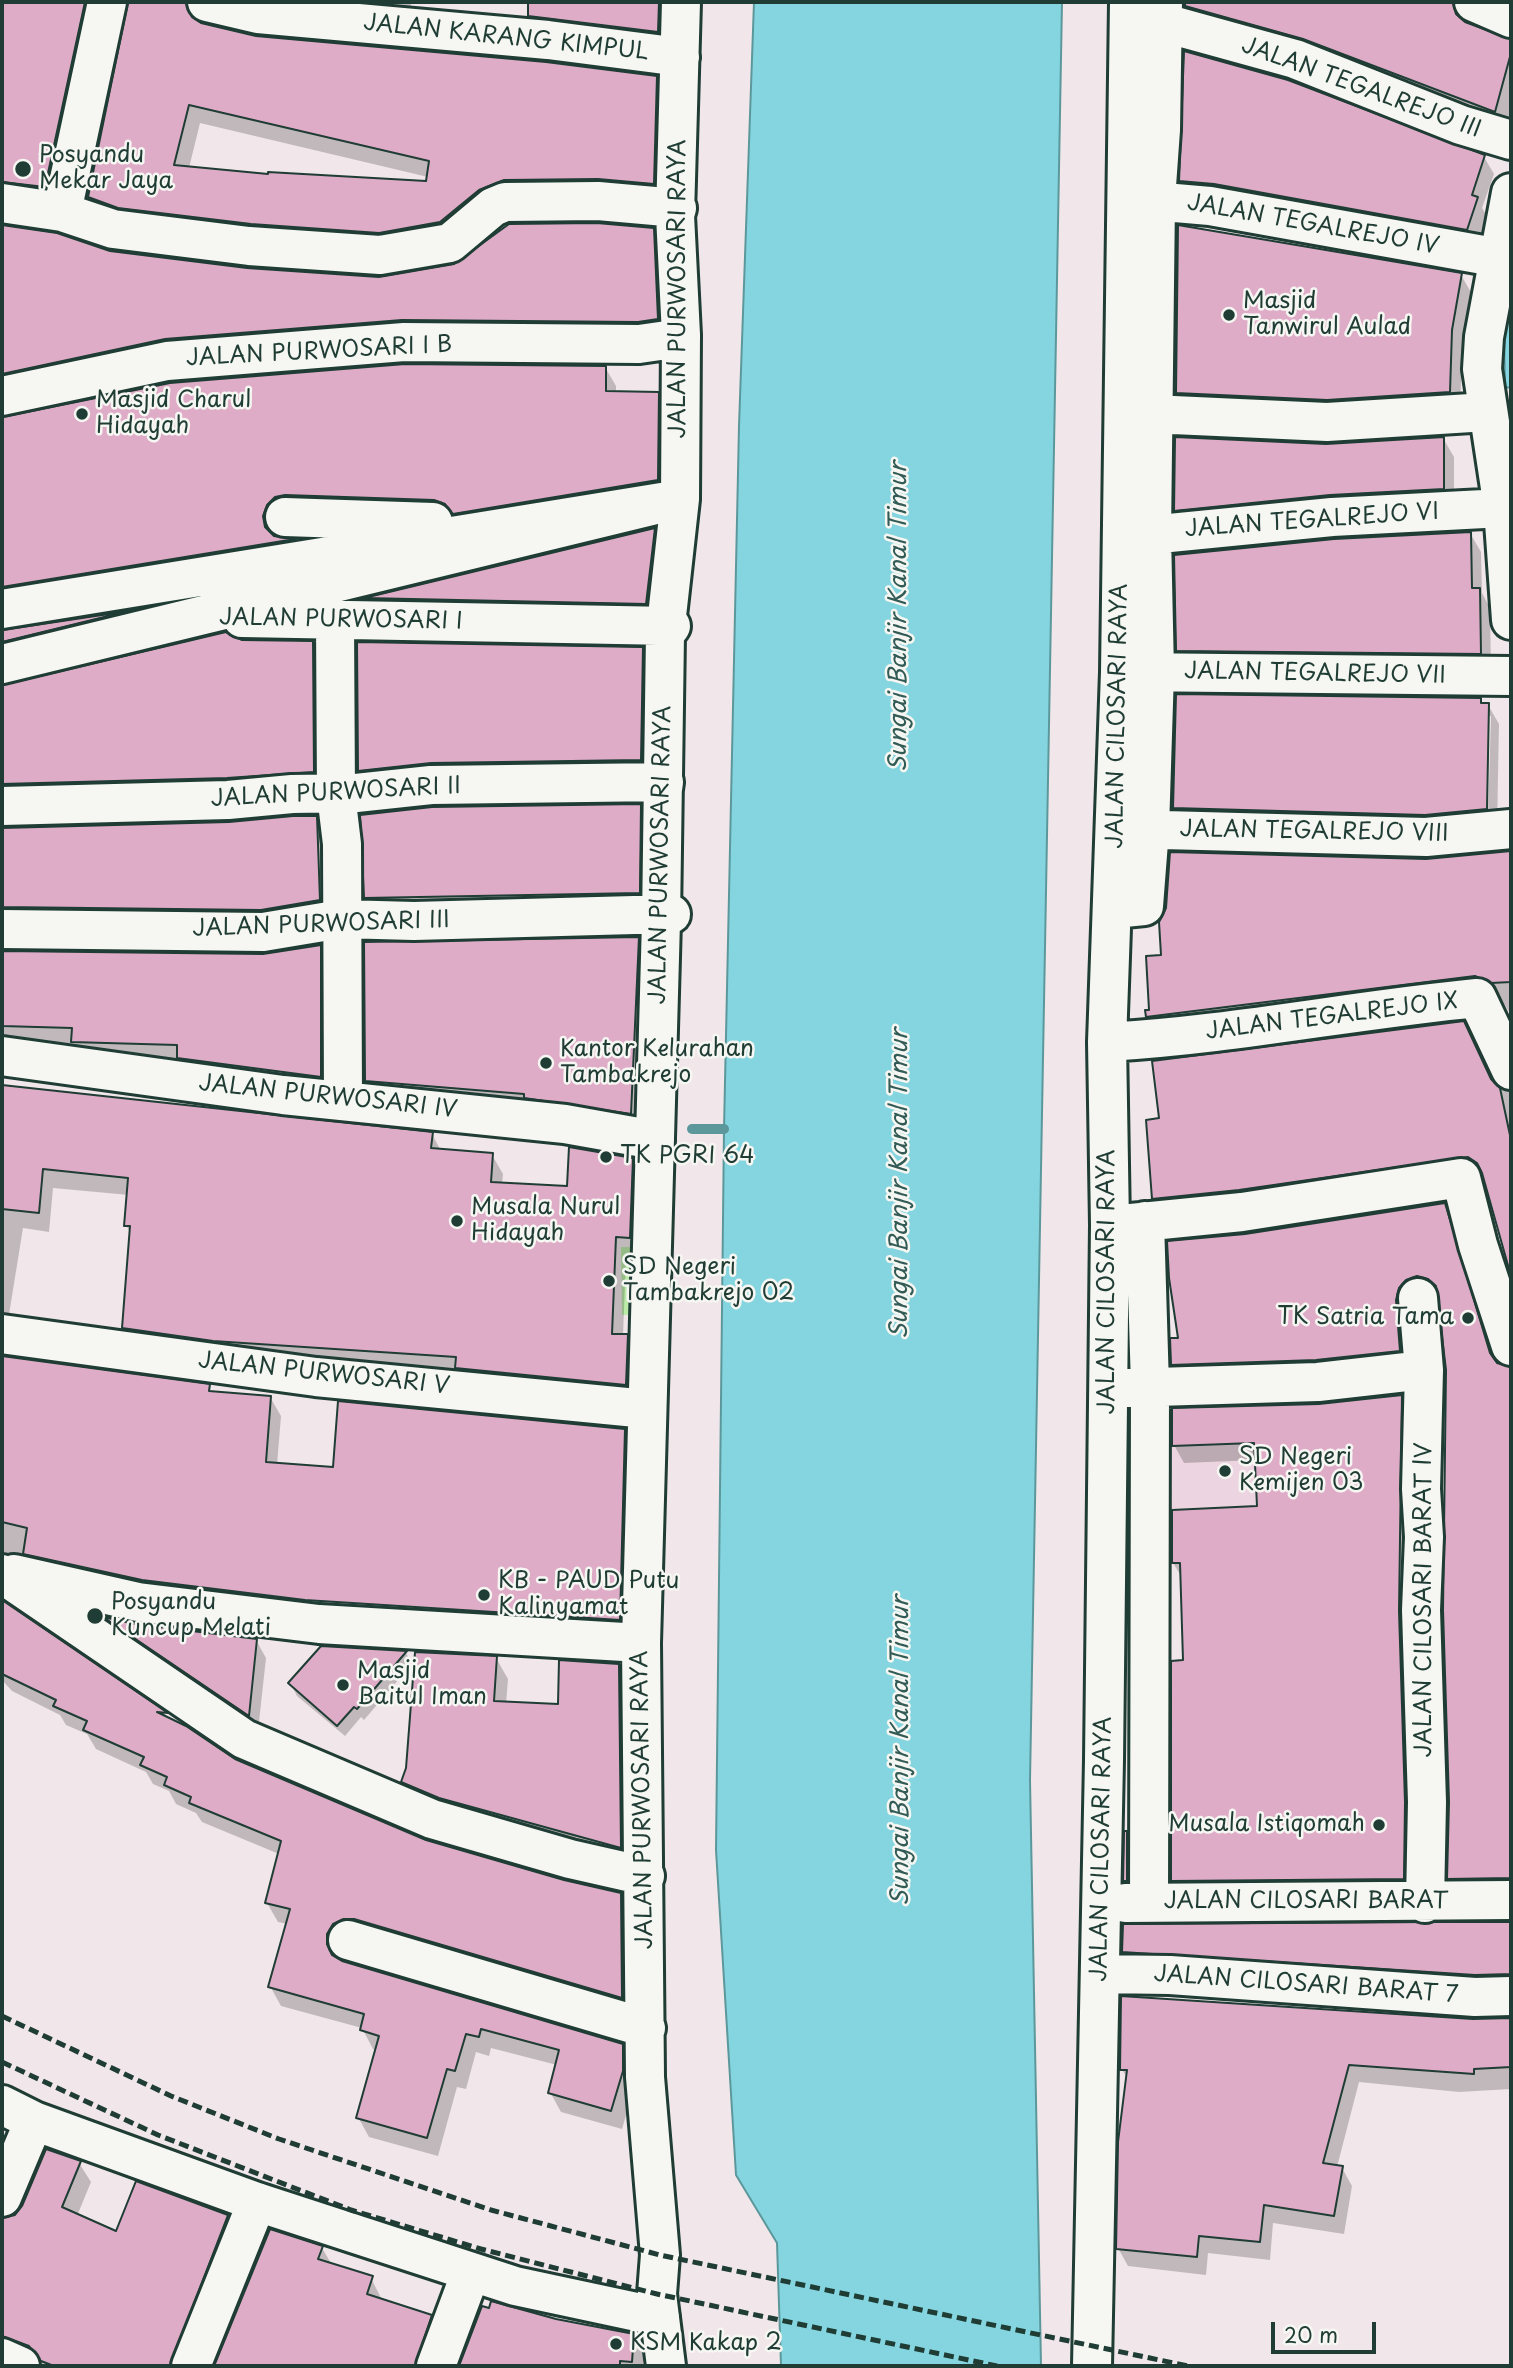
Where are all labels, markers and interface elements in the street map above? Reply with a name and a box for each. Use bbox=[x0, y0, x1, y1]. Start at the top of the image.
street label: JALAN KARANG KIMPUL bbox=[362, 9, 650, 67]
street label: JALAN TEGALREJO III bbox=[1237, 32, 1485, 144]
street label: JALAN PURWOSARI RAYA bbox=[665, 140, 693, 438]
place label: Posyandu Mekar Jaya bbox=[39, 142, 173, 196]
marker: Posyandu Mekar Jaya bbox=[13, 159, 33, 179]
street label: JALAN TEGALREJO IV bbox=[1185, 189, 1441, 261]
place label: Masjid Tanwirul Aulad bbox=[1243, 288, 1411, 342]
marker: Masjid Tanwirul Aulad bbox=[1221, 307, 1237, 323]
street label: JALAN PURWOSARI I B bbox=[185, 331, 453, 373]
place label: Masjid Charul Hidayah bbox=[96, 387, 251, 441]
marker: Masjid Charul Hidayah bbox=[74, 406, 90, 422]
water label: Sungai Banjir Kanal Timur bbox=[885, 462, 913, 772]
street label: JALAN TEGALREJO VI bbox=[1184, 498, 1440, 544]
street label: JALAN CILOSARI RAYA bbox=[1102, 583, 1134, 849]
street label: JALAN PURWOSARI I bbox=[219, 604, 463, 636]
street label: JALAN TEGALREJO VII bbox=[1184, 658, 1446, 690]
street label: JALAN PURWOSARI RAYA bbox=[645, 705, 677, 1005]
street label: JALAN PURWOSARI II bbox=[210, 773, 462, 813]
street label: JALAN TEGALREJO VIII bbox=[1179, 816, 1449, 848]
street label: JALAN PURWOSARI III bbox=[192, 907, 450, 943]
street label: JALAN TEGALREJO IX bbox=[1204, 988, 1460, 1046]
water label: Sungai Banjir Kanal Timur bbox=[886, 1029, 914, 1339]
place label: Kantor Kelurahan Tambakrejo bbox=[560, 1036, 754, 1090]
marker: Kantor Kelurahan Tambakrejo bbox=[538, 1055, 554, 1071]
street label: JALAN PURWOSARI IV bbox=[197, 1070, 459, 1124]
place label: TK PGRI 64 bbox=[620, 1143, 754, 1171]
marker: TK PGRI 64 bbox=[598, 1149, 614, 1165]
street label: JALAN CILOSARI RAYA bbox=[1094, 1149, 1122, 1415]
place label: Musala Nurul Hidayah bbox=[471, 1194, 620, 1248]
marker: Musala Nurul Hidayah bbox=[449, 1213, 465, 1229]
place label: SD Negeri Tambakrejo 02 bbox=[623, 1254, 794, 1308]
marker: SD Negeri Tambakrejo 02 bbox=[601, 1273, 617, 1289]
place label: TK Satria Tama bbox=[1277, 1304, 1454, 1332]
marker: TK Satria Tama bbox=[1460, 1310, 1476, 1326]
street label: JALAN PURWOSARI V bbox=[197, 1347, 451, 1401]
street label: JALAN CILOSARI BARAT IV bbox=[1411, 1442, 1439, 1758]
place label: SD Negeri Kemijen 03 bbox=[1239, 1444, 1364, 1498]
marker: SD Negeri Kemijen 03 bbox=[1217, 1463, 1233, 1479]
place label: KB - PAUD Putu Kalinyamat bbox=[498, 1568, 679, 1622]
marker: KB - PAUD Putu Kalinyamat bbox=[476, 1587, 492, 1603]
place label: Posyandu Kuncup Melati bbox=[111, 1589, 271, 1643]
water label: Sungai Banjir Kanal Timur bbox=[887, 1596, 915, 1906]
marker: Posyandu Kuncup Melati bbox=[85, 1606, 105, 1626]
street label: JALAN PURWOSARI RAYA bbox=[627, 1650, 659, 1950]
place label: Masjid Baitul Iman bbox=[357, 1658, 487, 1712]
marker: Masjid Baitul Iman bbox=[335, 1677, 351, 1693]
street label: JALAN CILOSARI RAYA bbox=[1086, 1716, 1118, 1982]
place label: Musala Istiqomah bbox=[1168, 1811, 1365, 1839]
marker: Musala Istiqomah bbox=[1371, 1817, 1387, 1833]
street label: JALAN CILOSARI BARAT bbox=[1164, 1888, 1448, 1916]
street label: JALAN CILOSARI BARAT 7 bbox=[1153, 1961, 1459, 2009]
scale bar bbox=[1275, 2308, 1380, 2352]
text: 20 m bbox=[1284, 2318, 1338, 2350]
place label: KSM Kakap 2 bbox=[630, 2330, 782, 2358]
marker: KSM Kakap 2 bbox=[608, 2336, 624, 2352]

